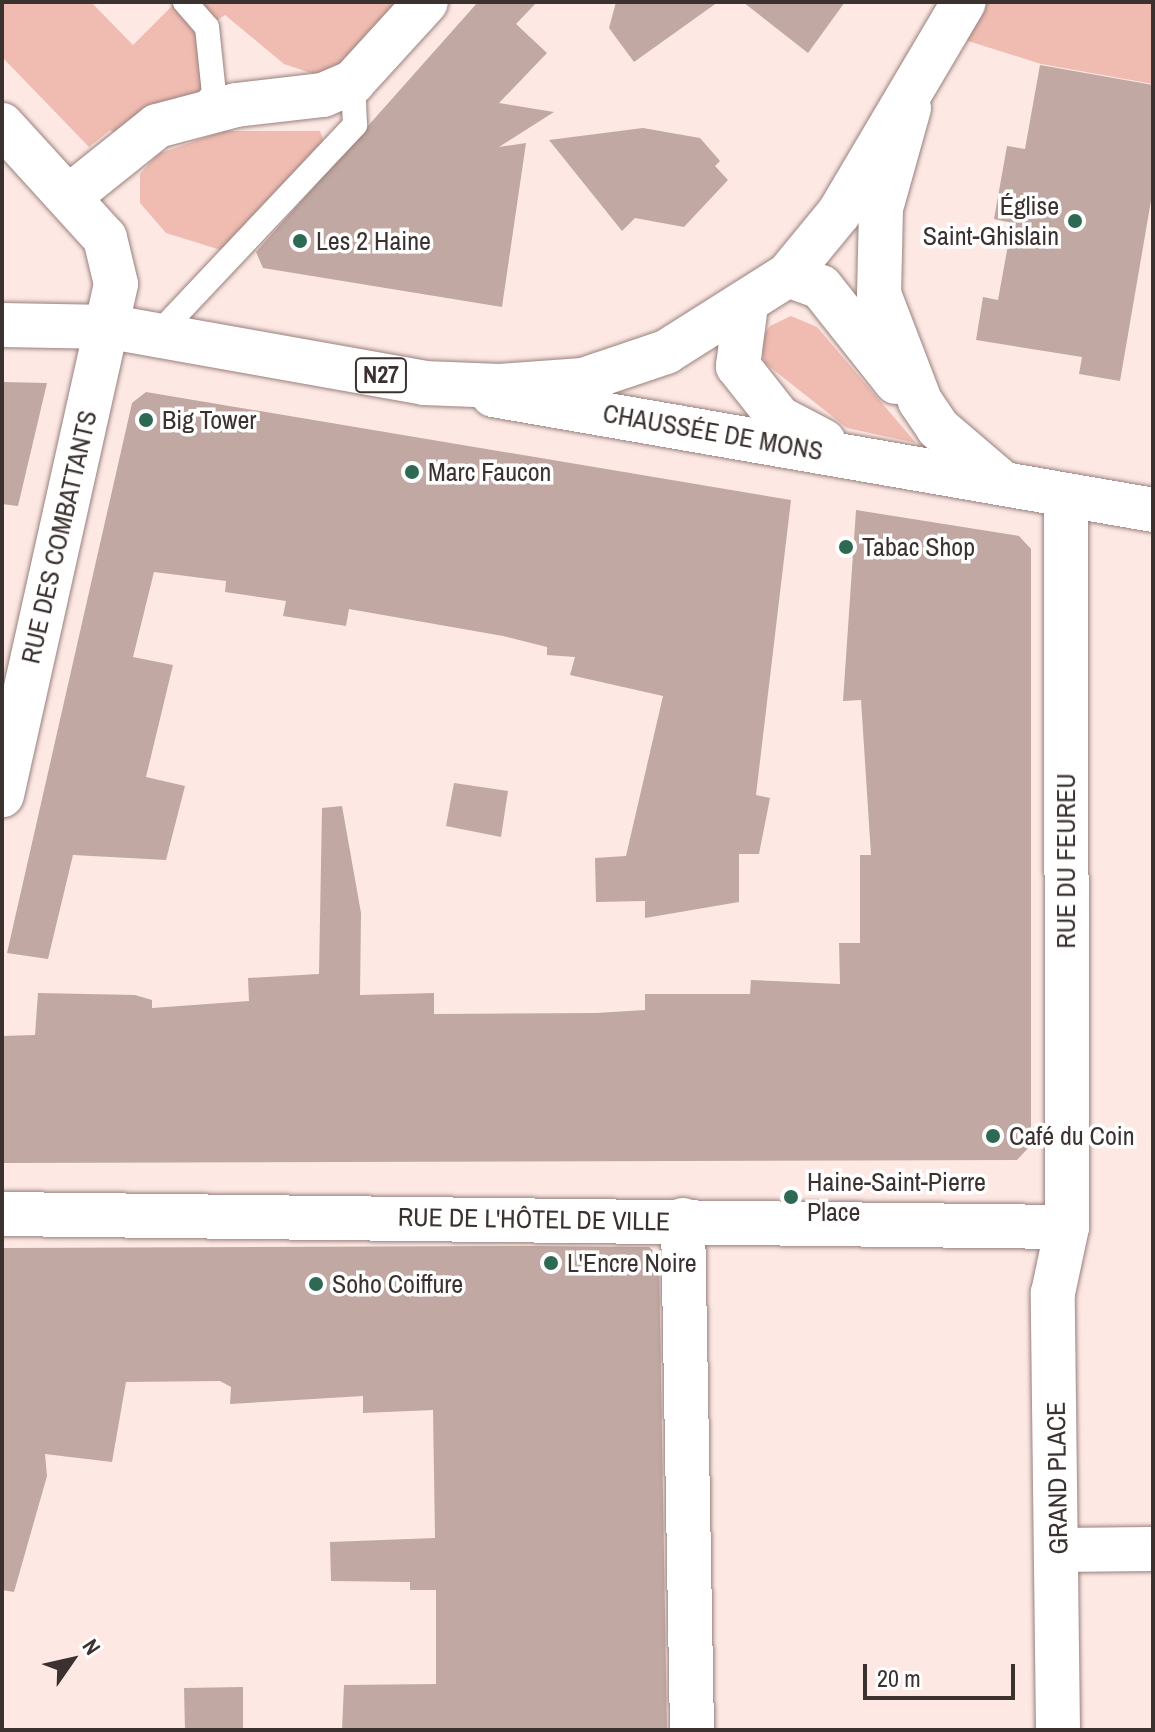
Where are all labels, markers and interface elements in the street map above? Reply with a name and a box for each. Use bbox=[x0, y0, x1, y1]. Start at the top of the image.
place label: Église Saint-Ghislain bbox=[923, 190, 1059, 252]
marker: Église Saint-Ghislain bbox=[1066, 212, 1084, 230]
place label: Les 2 Haine bbox=[316, 225, 431, 257]
marker: Les 2 Haine bbox=[291, 232, 309, 250]
road number: N27 bbox=[353, 355, 409, 395]
street label: CHAUSSÉE DE MONS bbox=[601, 397, 825, 467]
place label: Big Tower bbox=[162, 404, 257, 436]
street label: RUE DES COMBATTANTS bbox=[15, 407, 103, 667]
marker: Big Tower bbox=[137, 411, 155, 429]
place label: Marc Faucon bbox=[428, 456, 551, 488]
marker: Marc Faucon bbox=[403, 463, 421, 481]
place label: Tabac Shop bbox=[862, 531, 975, 563]
marker: Tabac Shop bbox=[837, 538, 855, 556]
street label: RUE DU FEUREU bbox=[1050, 773, 1082, 949]
place label: Café du Coin bbox=[1009, 1120, 1135, 1152]
marker: Café du Coin bbox=[984, 1127, 1002, 1145]
place label: Haine-Saint-Pierre Place bbox=[807, 1166, 986, 1228]
marker: Haine-Saint-Pierre Place bbox=[782, 1188, 800, 1206]
street label: RUE DE L'HÔTEL DE VILLE bbox=[397, 1201, 671, 1237]
place label: L'Encre Noire bbox=[567, 1247, 697, 1279]
marker: L'Encre Noire bbox=[542, 1254, 560, 1272]
place label: Soho Coiffure bbox=[332, 1268, 463, 1300]
marker: Soho Coiffure bbox=[307, 1275, 325, 1293]
street label: GRAND PLACE bbox=[1040, 1401, 1074, 1555]
north arrow bbox=[32, 1620, 112, 1700]
text: N bbox=[76, 1633, 108, 1660]
scale bar bbox=[867, 1648, 1019, 1698]
text: 20 m bbox=[877, 1662, 921, 1694]

